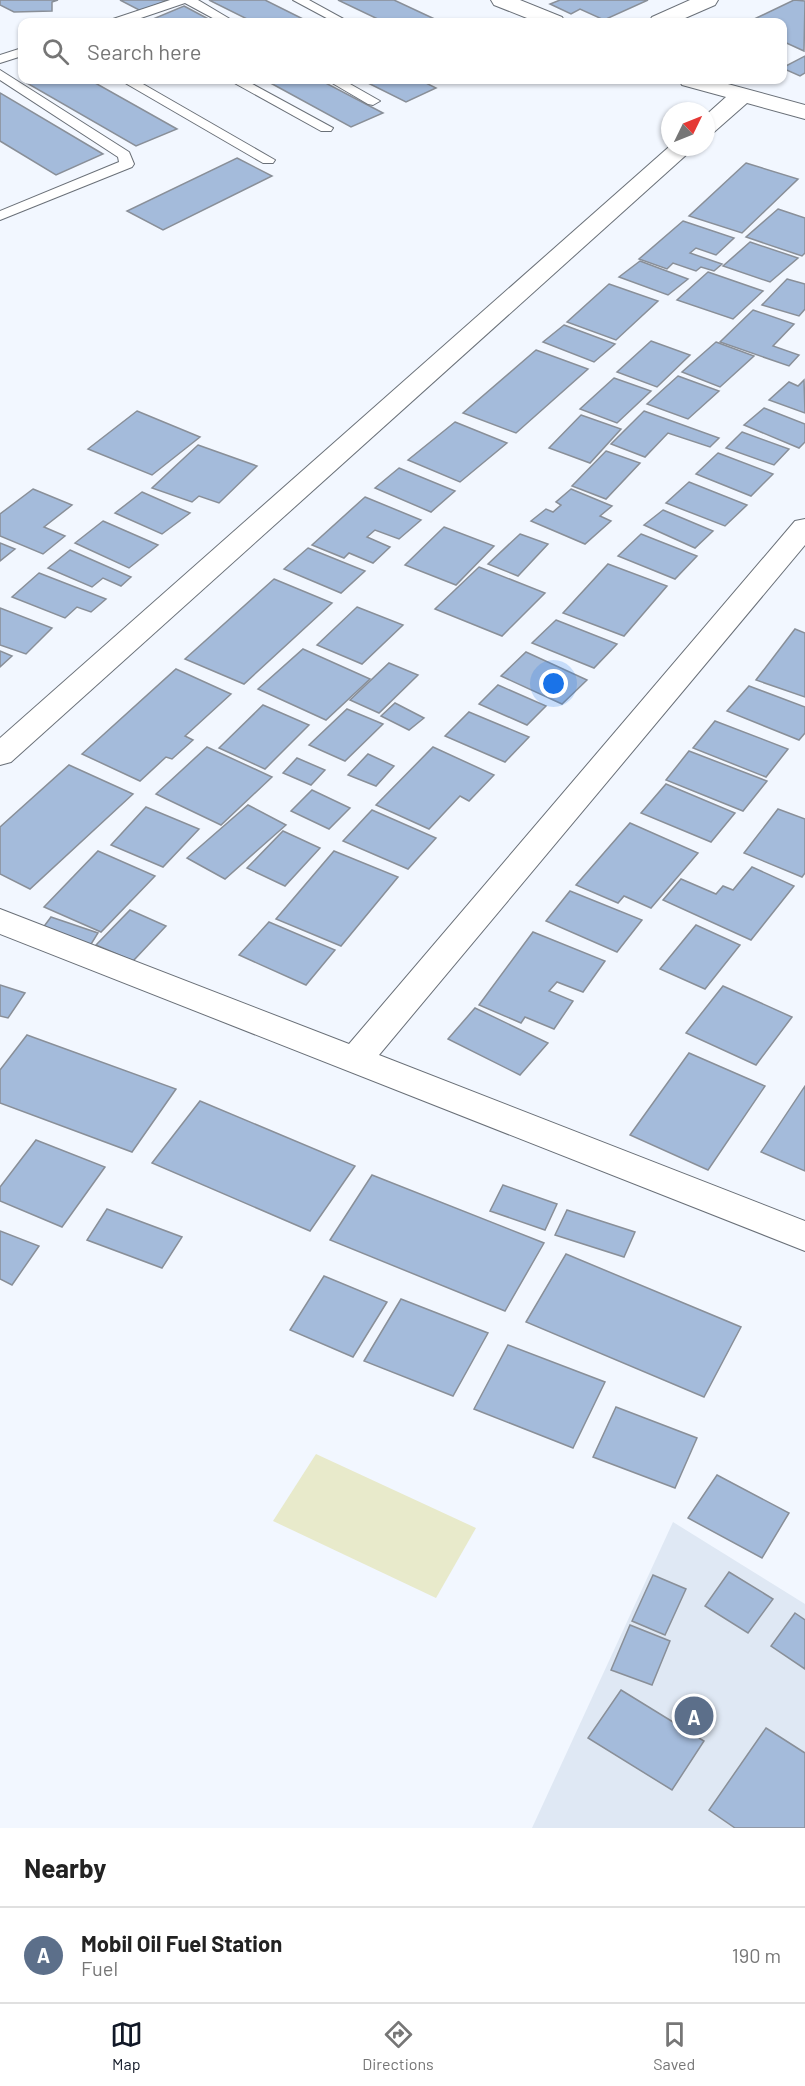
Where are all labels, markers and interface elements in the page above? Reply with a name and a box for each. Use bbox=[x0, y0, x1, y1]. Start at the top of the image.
search box bbox=[18, 18, 787, 84]
icon: search bbox=[39, 35, 72, 68]
text: Search here bbox=[87, 38, 201, 64]
north arrow bbox=[661, 102, 715, 156]
your location bbox=[539, 669, 568, 698]
pin: A bbox=[674, 1694, 714, 1738]
text: Nearby bbox=[24, 1852, 106, 1883]
text: Mobil Oil Fuel Station bbox=[81, 1930, 282, 1956]
text: A bbox=[37, 1943, 50, 1967]
text: 190 m bbox=[732, 1943, 781, 1967]
text: Fuel bbox=[81, 1956, 118, 1980]
tab: Map bbox=[110, 2018, 143, 2073]
tab: Directions bbox=[362, 2018, 434, 2073]
tab: Saved bbox=[653, 2018, 695, 2073]

